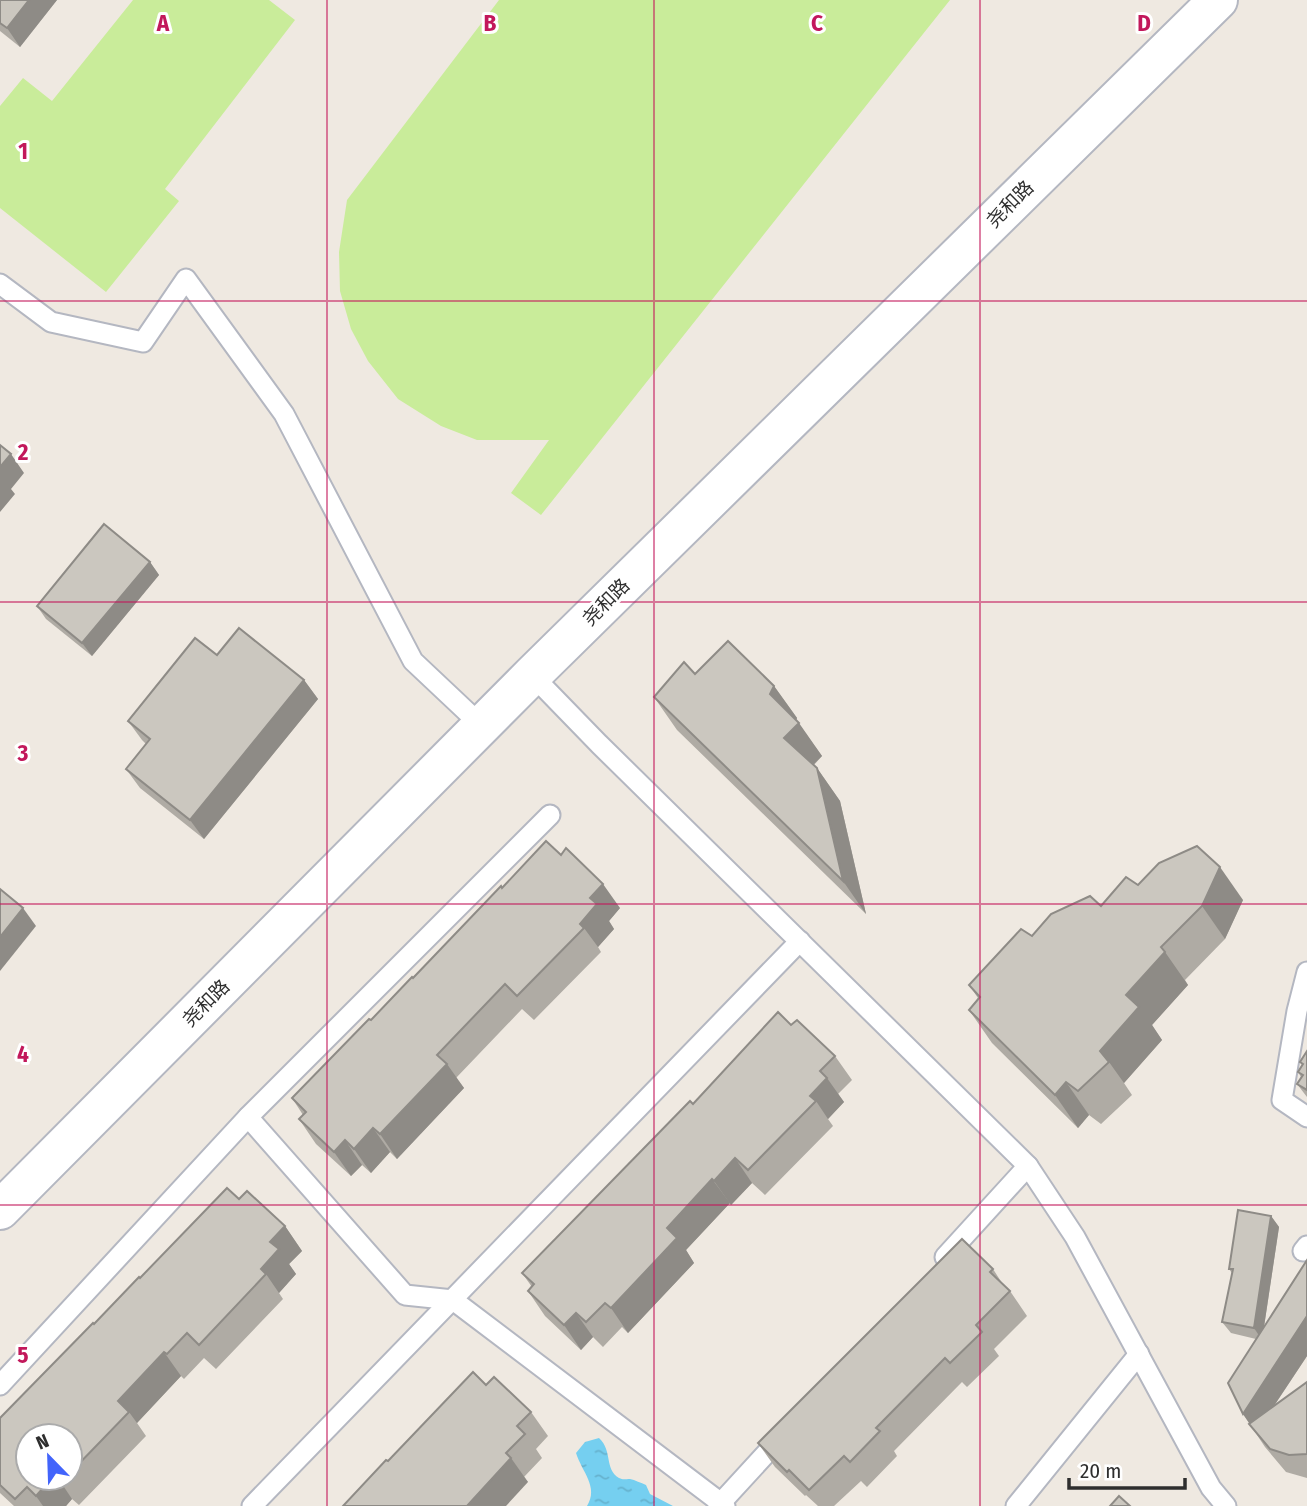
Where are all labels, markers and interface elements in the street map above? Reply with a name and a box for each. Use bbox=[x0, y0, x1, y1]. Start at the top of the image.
text: A bbox=[156, 9, 170, 37]
text: B bbox=[484, 9, 497, 37]
text: C bbox=[811, 9, 823, 37]
text: D bbox=[1137, 9, 1151, 37]
text: 1 bbox=[18, 137, 28, 165]
street label: 尧和路 bbox=[982, 176, 1038, 232]
text: 2 bbox=[17, 438, 29, 466]
street label: 尧和路 bbox=[578, 574, 634, 630]
text: 3 bbox=[17, 739, 29, 767]
street label: 尧和路 bbox=[178, 975, 234, 1031]
text: 4 bbox=[17, 1040, 29, 1068]
text: 5 bbox=[17, 1341, 29, 1369]
north arrow bbox=[14, 1422, 84, 1492]
text: N bbox=[33, 1429, 52, 1455]
scale bar bbox=[1069, 1446, 1184, 1490]
text: 20 m bbox=[1080, 1458, 1121, 1484]

